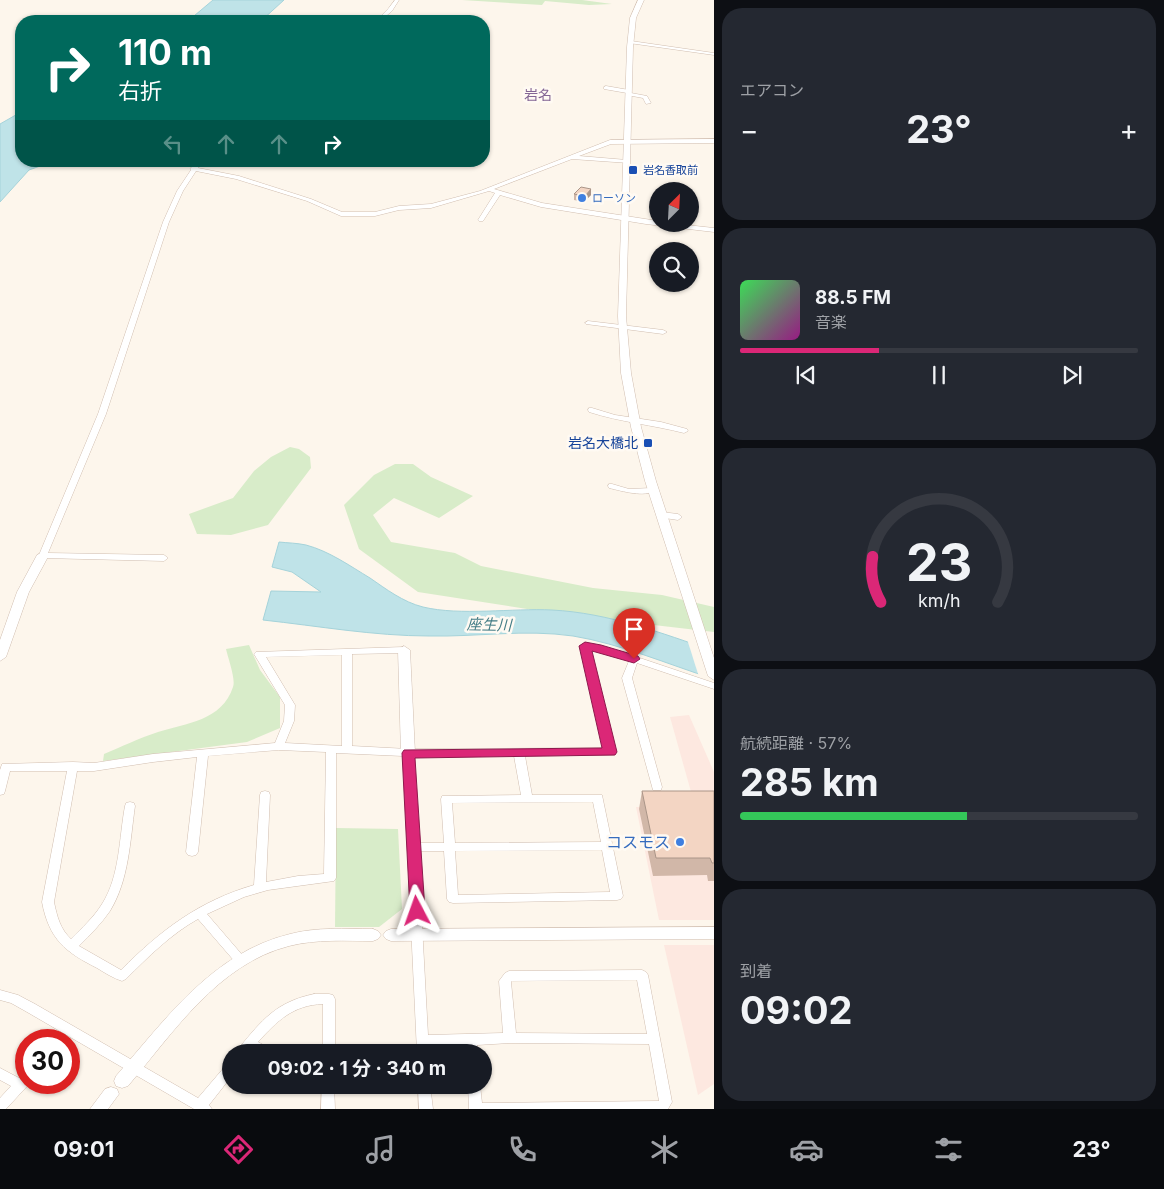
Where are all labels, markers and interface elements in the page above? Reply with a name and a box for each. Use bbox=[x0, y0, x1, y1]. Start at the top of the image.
text: 110 m bbox=[118, 31, 212, 73]
icon: right bbox=[35, 35, 100, 100]
text: 右折 bbox=[118, 78, 162, 104]
text: エアコン bbox=[740, 80, 804, 100]
district label: 岩名 bbox=[524, 86, 552, 103]
text: 23° bbox=[906, 106, 972, 152]
text: − bbox=[740, 113, 759, 147]
text: + bbox=[1119, 113, 1138, 147]
icon: left bbox=[159, 130, 187, 158]
icon: ahead bbox=[212, 130, 240, 158]
icon: ahead bbox=[265, 130, 293, 158]
icon: right bbox=[318, 130, 346, 158]
place label: 岩名香取前 bbox=[643, 163, 698, 177]
marker: 岩名香取前 bbox=[627, 164, 639, 176]
north arrow bbox=[649, 182, 699, 232]
map controls bbox=[649, 182, 699, 292]
place label: ローソン bbox=[592, 191, 636, 205]
marker: ローソン bbox=[576, 192, 588, 204]
button: search bbox=[649, 242, 699, 292]
text: 88.5 FM bbox=[815, 286, 891, 309]
text: 音楽 bbox=[815, 312, 847, 332]
icon: previous bbox=[792, 361, 820, 389]
icon: pause bbox=[925, 361, 953, 389]
icon: next bbox=[1058, 361, 1086, 389]
place label: 岩名大橋北 bbox=[568, 434, 638, 451]
marker: 岩名大橋北 bbox=[642, 437, 654, 449]
text: 23 bbox=[906, 531, 972, 594]
text: km/h bbox=[918, 590, 960, 611]
pin bbox=[613, 608, 655, 659]
water label: 座生川 bbox=[466, 615, 514, 634]
icon: arrive bbox=[620, 615, 648, 643]
text: 航続距離 · 57% bbox=[740, 733, 852, 753]
text: 285 km bbox=[740, 759, 879, 805]
place label: コスモス bbox=[606, 832, 670, 852]
marker: コスモス bbox=[674, 836, 686, 848]
position arrow bbox=[390, 884, 442, 936]
text: 到着 bbox=[740, 961, 772, 981]
text: 09:02 bbox=[740, 987, 853, 1033]
speed limit sign: 30 bbox=[15, 1029, 80, 1094]
text: 09:02 · 1 分 · 340 m bbox=[268, 1057, 446, 1080]
icon: directions bbox=[221, 1132, 256, 1167]
icon: music bbox=[363, 1132, 398, 1167]
icon: phone bbox=[505, 1132, 540, 1167]
icon: climate bbox=[647, 1132, 682, 1167]
icon: car bbox=[789, 1132, 824, 1167]
icon: filters bbox=[931, 1132, 966, 1167]
text: 09:01 bbox=[53, 1136, 114, 1162]
text: 23° bbox=[1072, 1136, 1111, 1162]

